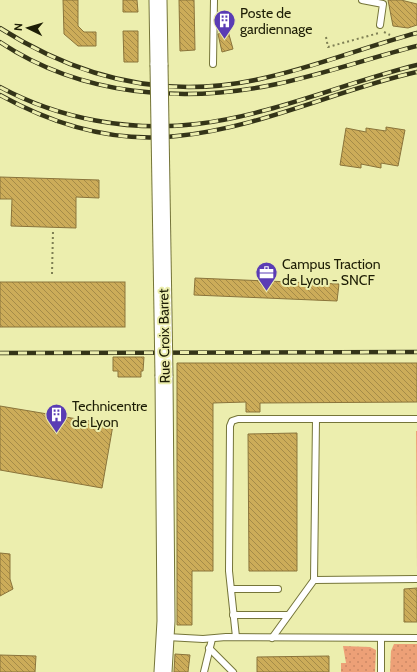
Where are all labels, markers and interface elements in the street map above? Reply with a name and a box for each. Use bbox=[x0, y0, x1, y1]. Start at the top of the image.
place label: Poste de gardiennage bbox=[240, 4, 312, 38]
north arrow bbox=[8, 8, 48, 48]
building icon: Poste de gardiennage bbox=[212, 8, 238, 41]
text: N bbox=[11, 23, 25, 32]
place label: Campus Traction de Lyon - SNCF bbox=[282, 255, 381, 289]
office icon: Campus Traction de Lyon - SNCF bbox=[253, 259, 279, 292]
street label: Rue Croix Barret bbox=[154, 288, 174, 384]
place label: Technicentre de Lyon bbox=[72, 397, 148, 431]
building icon: Technicentre de Lyon bbox=[43, 401, 69, 434]

